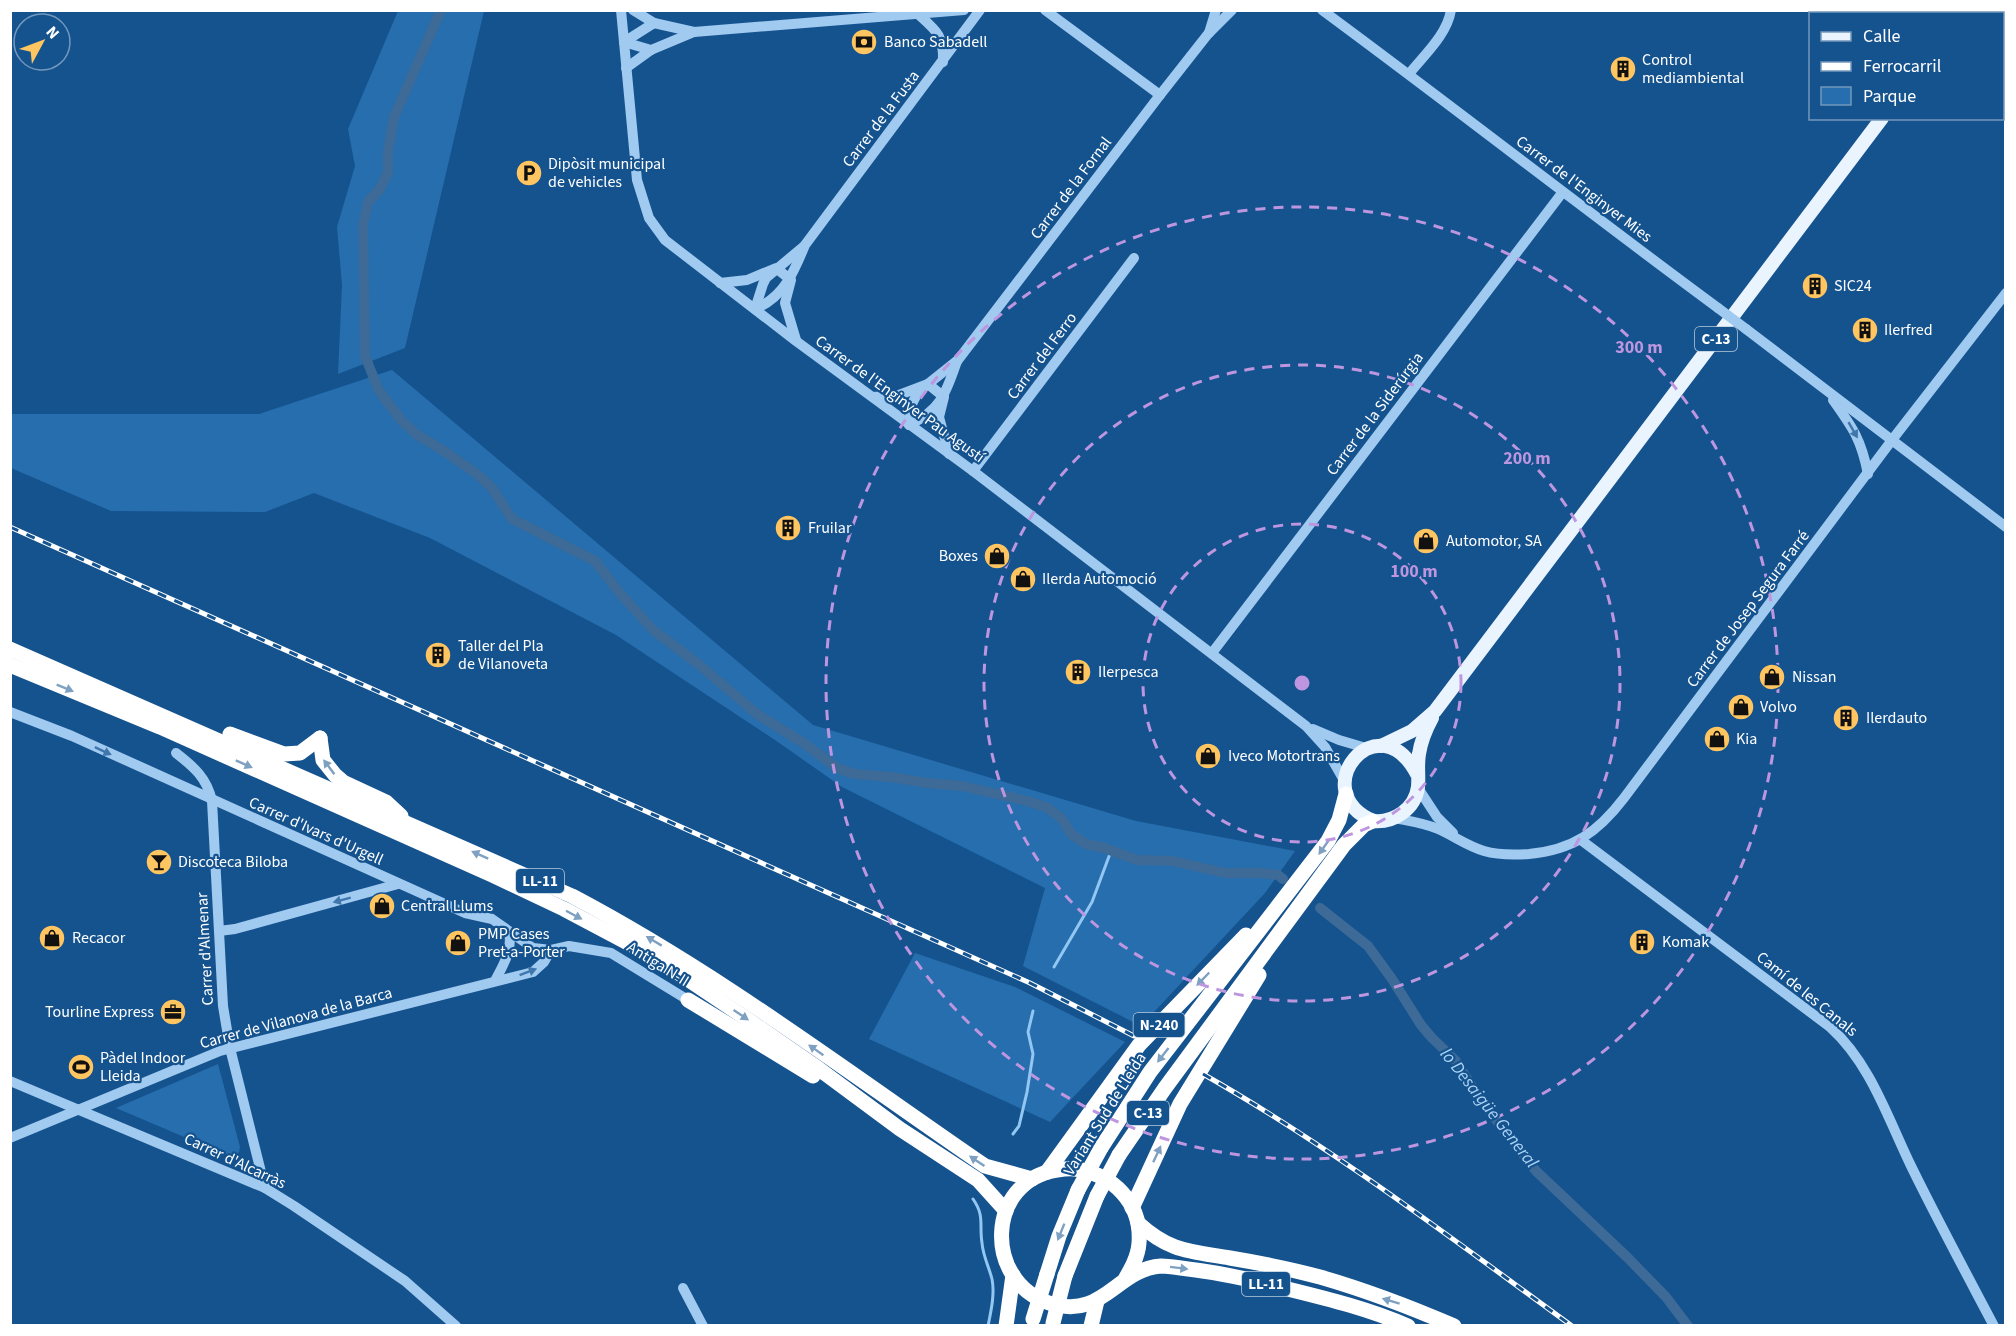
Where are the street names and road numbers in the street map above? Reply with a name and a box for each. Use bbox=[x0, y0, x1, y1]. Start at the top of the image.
street label: Carrer de la Fusta bbox=[837, 66, 925, 172]
street label: Carrer de l'Enginyer Mies bbox=[1511, 131, 1657, 248]
street label: Carrer de la Fornal bbox=[1025, 132, 1117, 244]
street label: Carrer del Ferro bbox=[1002, 308, 1082, 404]
road number: C-13 bbox=[1695, 327, 1737, 351]
street label: Carrer de l'Enginyer Pau Agustí bbox=[811, 330, 990, 469]
street label: Carrer de la Siderúrgia bbox=[1321, 348, 1429, 480]
street label: Carrer de Josep Segura Farré bbox=[1682, 526, 1815, 692]
street label: Carrer d'Ivars d'Urgell bbox=[245, 791, 387, 871]
road number: LL-11 bbox=[516, 869, 564, 893]
street label: Carrer d'Almenar bbox=[191, 891, 219, 1006]
street label: Antiga N-II bbox=[623, 936, 693, 992]
street label: Camí de les Canals bbox=[1752, 946, 1862, 1042]
street label: Carrer de Vilanova de la Barca bbox=[197, 982, 395, 1054]
road number: N-240 bbox=[1134, 1013, 1184, 1037]
street label: Variant Sud de Lleida bbox=[1058, 1048, 1152, 1180]
road number: C-13 bbox=[1127, 1101, 1169, 1125]
street label: Carrer d'Alcarràs bbox=[180, 1128, 290, 1194]
road number: LL-11 bbox=[1242, 1272, 1290, 1296]

